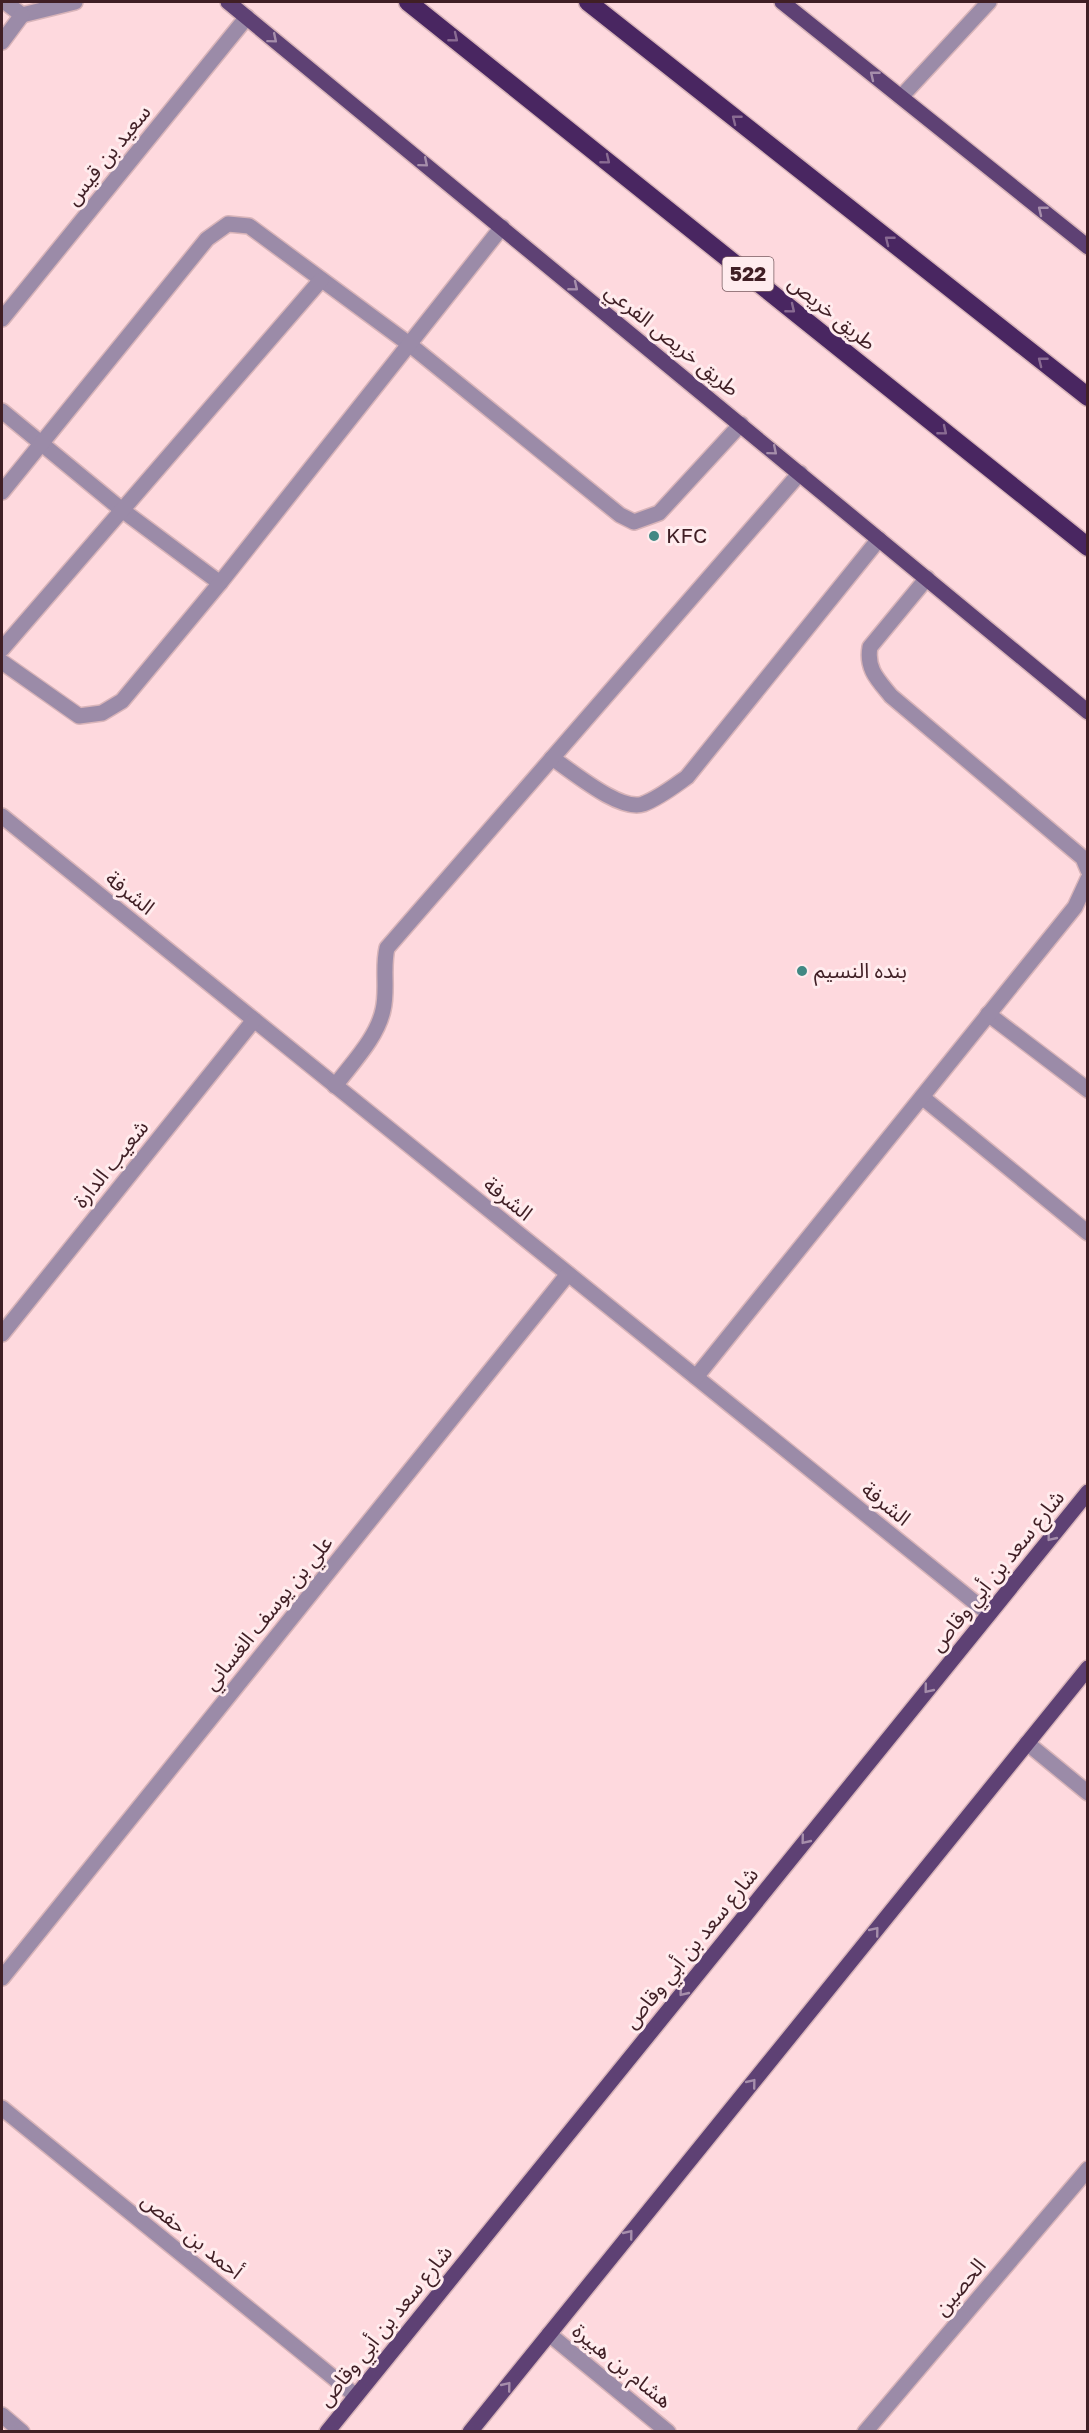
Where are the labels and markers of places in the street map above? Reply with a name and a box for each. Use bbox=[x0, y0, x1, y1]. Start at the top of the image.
place label: KFC bbox=[666, 522, 707, 548]
marker: KFC bbox=[647, 529, 661, 543]
place label: بنده النسيم bbox=[814, 957, 907, 986]
marker: بنده النسيم bbox=[795, 964, 809, 978]

